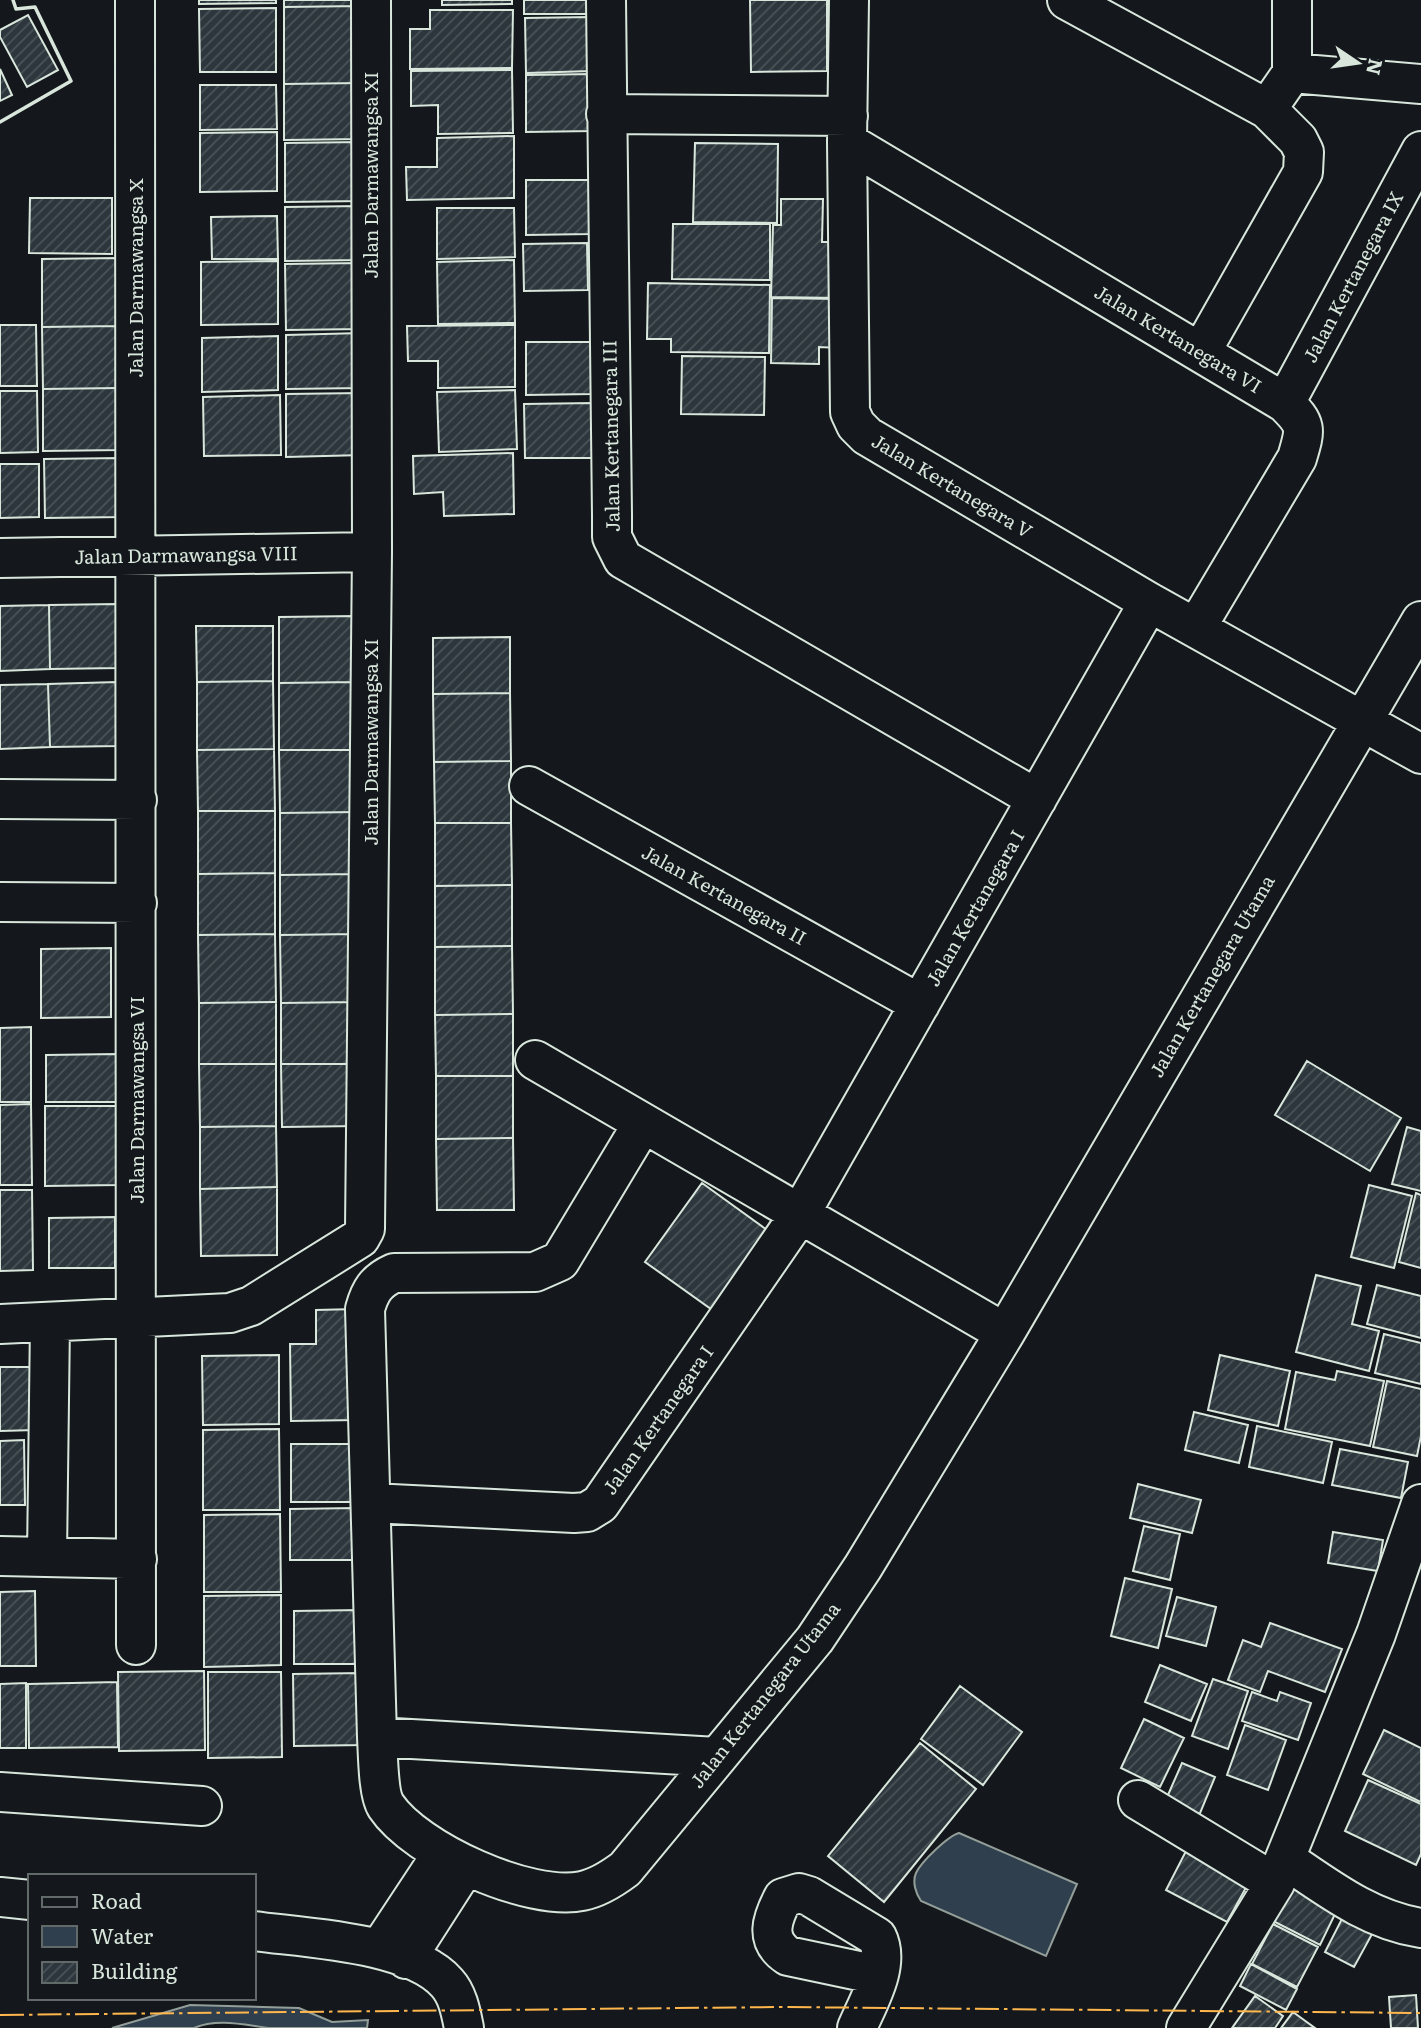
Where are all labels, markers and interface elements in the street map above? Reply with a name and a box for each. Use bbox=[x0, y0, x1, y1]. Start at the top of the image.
north arrow bbox=[1323, 28, 1393, 98]
text: N bbox=[1360, 56, 1391, 78]
street label: Jalan Darmawangsa XI bbox=[356, 71, 384, 279]
street label: Jalan Darmawangsa X bbox=[121, 178, 149, 378]
street label: Jalan Kertanegara IX bbox=[1295, 186, 1409, 367]
street label: Jalan Kertanegara VI bbox=[1090, 277, 1267, 399]
street label: Jalan Kertanegara III bbox=[594, 340, 626, 532]
street label: Jalan Kertanegara V bbox=[867, 426, 1038, 544]
street label: Jalan Darmawangsa VIII bbox=[74, 538, 298, 570]
street label: Jalan Darmawangsa XI bbox=[356, 638, 384, 846]
street label: Jalan Kertanegara I bbox=[918, 824, 1030, 991]
street label: Jalan Kertanegara II bbox=[637, 837, 812, 951]
street label: Jalan Kertanegara Utama bbox=[1142, 868, 1281, 1082]
street label: Jalan Darmawangsa VI bbox=[122, 996, 150, 1204]
street label: Jalan Kertanegara I bbox=[595, 1339, 719, 1500]
street label: Jalan Kertanegara Utama bbox=[682, 1595, 846, 1793]
legend bbox=[28, 1874, 256, 2000]
text: Road bbox=[91, 1884, 142, 1915]
text: Water bbox=[91, 1919, 153, 1950]
text: Building bbox=[91, 1954, 178, 1985]

